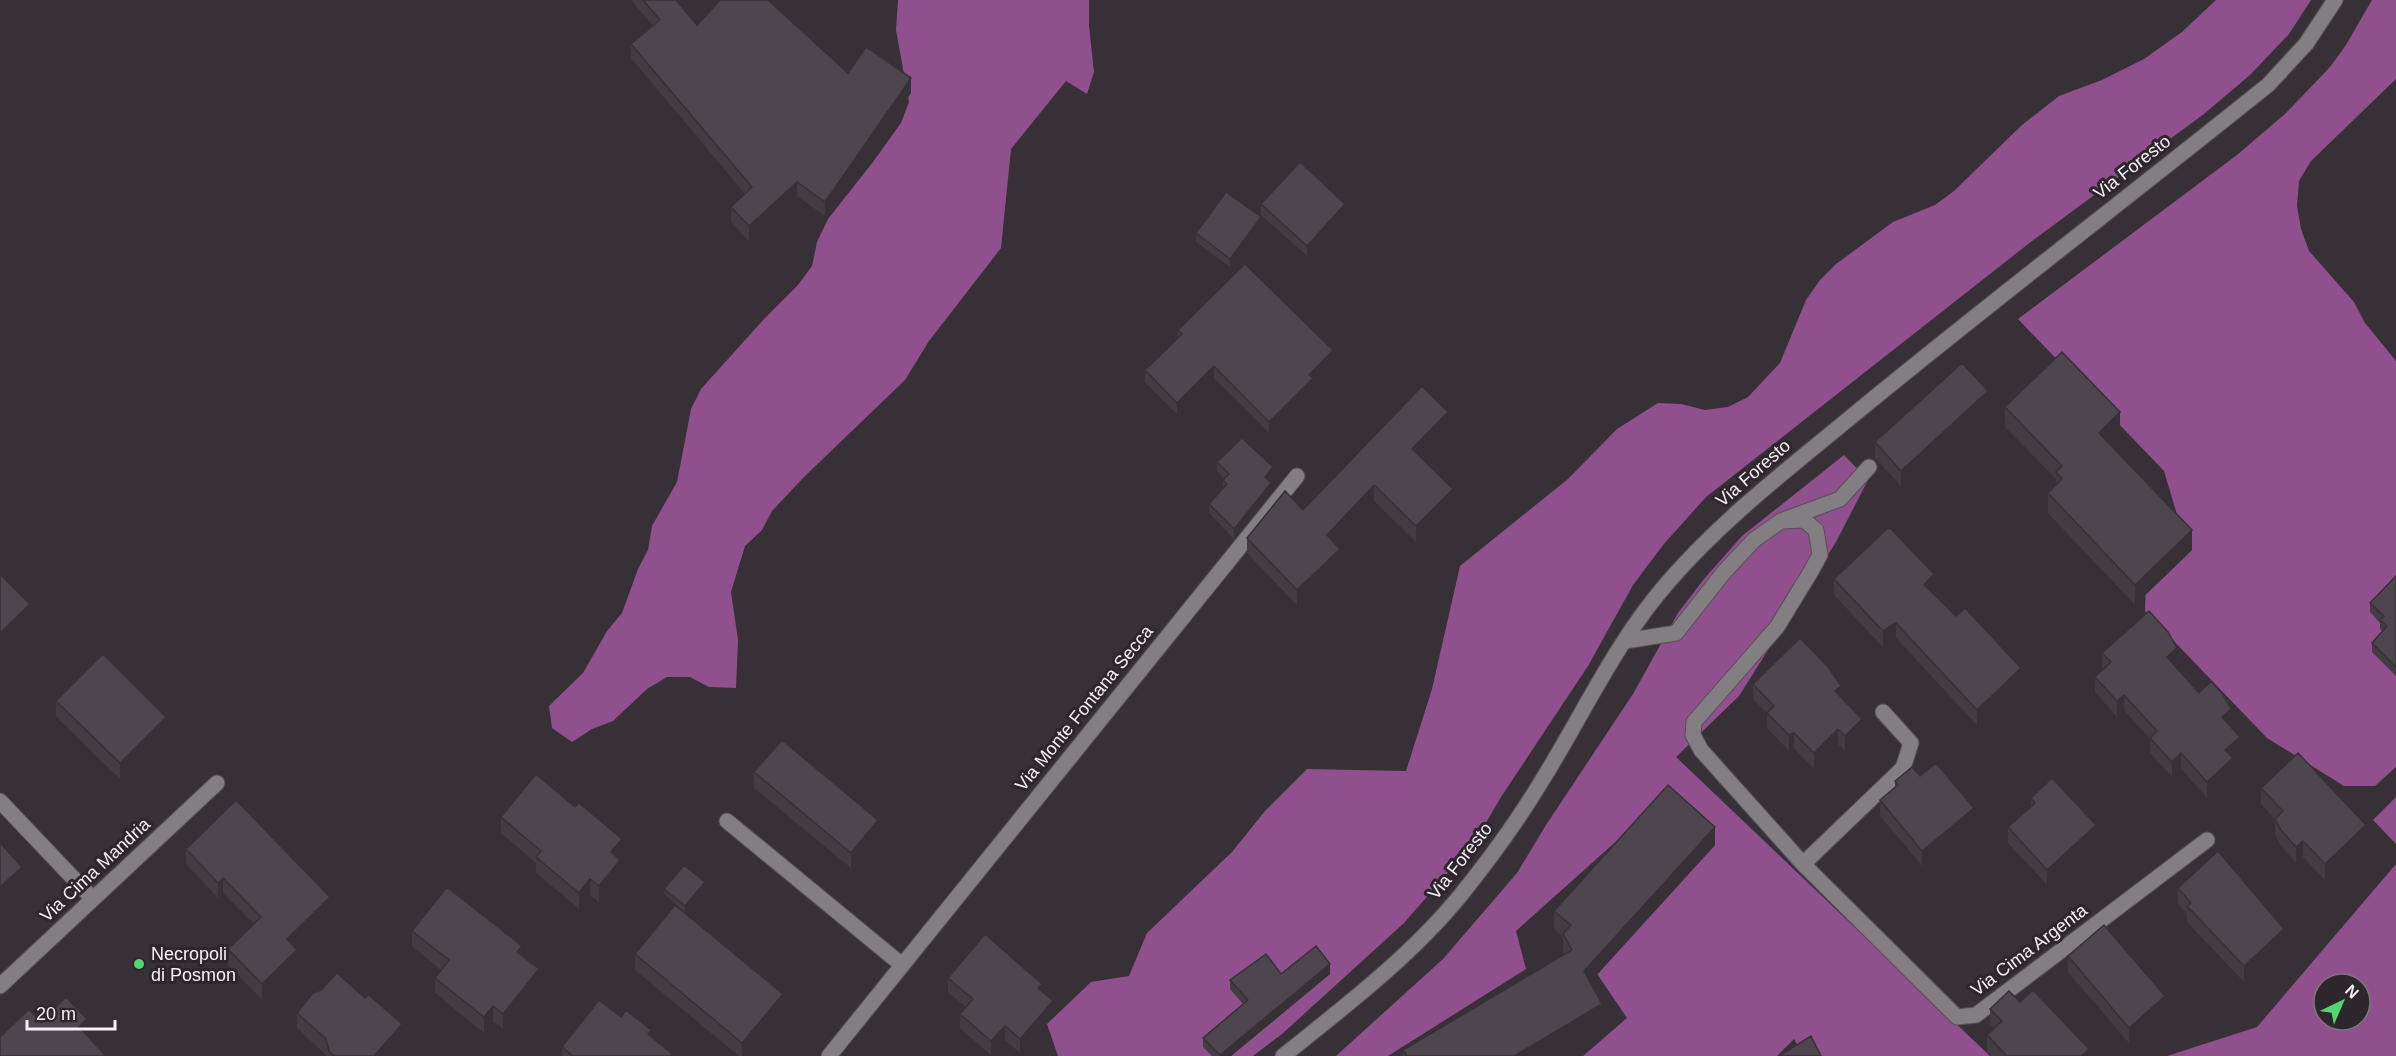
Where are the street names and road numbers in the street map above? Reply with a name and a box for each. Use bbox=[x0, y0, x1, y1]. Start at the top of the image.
street label: Via Foresto bbox=[2090, 131, 2174, 203]
street label: Via Foresto bbox=[1712, 435, 1794, 511]
street label: Via Monte Fontana Secca bbox=[1011, 621, 1157, 795]
street label: Via Cima Mandria bbox=[36, 813, 155, 926]
street label: Via Foresto bbox=[1424, 819, 1496, 903]
street label: Via Cima Argenta bbox=[1967, 899, 2092, 1000]

